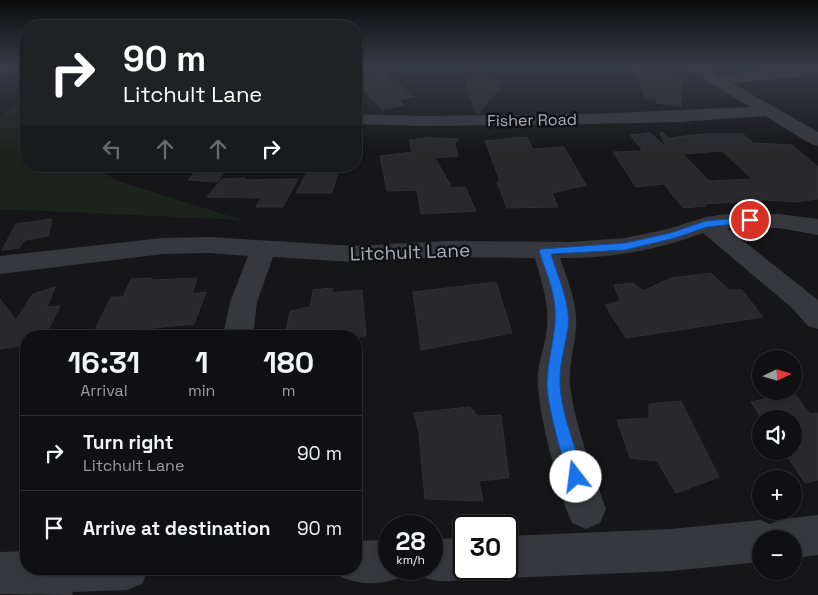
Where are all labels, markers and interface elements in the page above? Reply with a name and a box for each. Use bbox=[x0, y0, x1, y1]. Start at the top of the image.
text: 90 m bbox=[123, 37, 206, 81]
icon: right bbox=[40, 40, 105, 105]
text: Litchult Lane bbox=[123, 80, 262, 108]
street label: Fisher Road bbox=[487, 109, 577, 131]
icon: left bbox=[98, 135, 126, 163]
icon: ahead bbox=[151, 135, 179, 163]
icon: ahead bbox=[204, 135, 232, 163]
icon: right bbox=[257, 135, 285, 163]
pin bbox=[729, 199, 771, 241]
icon: arrive bbox=[736, 206, 764, 234]
street label: Litchult Lane bbox=[349, 237, 471, 267]
text: 16:31 bbox=[68, 343, 140, 382]
text: 1 bbox=[195, 343, 208, 382]
text: 180 bbox=[263, 343, 314, 382]
north arrow bbox=[752, 350, 802, 400]
map controls bbox=[752, 350, 802, 580]
text: Arrival bbox=[80, 380, 128, 401]
text: min bbox=[188, 380, 215, 401]
text: m bbox=[282, 380, 296, 401]
button: sound bbox=[752, 410, 802, 460]
text: Turn right bbox=[83, 430, 173, 455]
icon: right bbox=[40, 439, 68, 467]
text: 90 m bbox=[297, 441, 342, 466]
position arrow bbox=[549, 450, 601, 502]
text: Litchult Lane bbox=[83, 455, 184, 476]
button: + bbox=[752, 470, 802, 520]
icon: arrive bbox=[40, 514, 68, 542]
speed limit sign: 30 bbox=[453, 515, 518, 580]
text: Arrive at destination bbox=[83, 516, 271, 541]
text: 90 m bbox=[297, 516, 342, 541]
text: 28 bbox=[396, 525, 425, 557]
button: − bbox=[752, 530, 802, 580]
text: km/h bbox=[396, 552, 425, 568]

